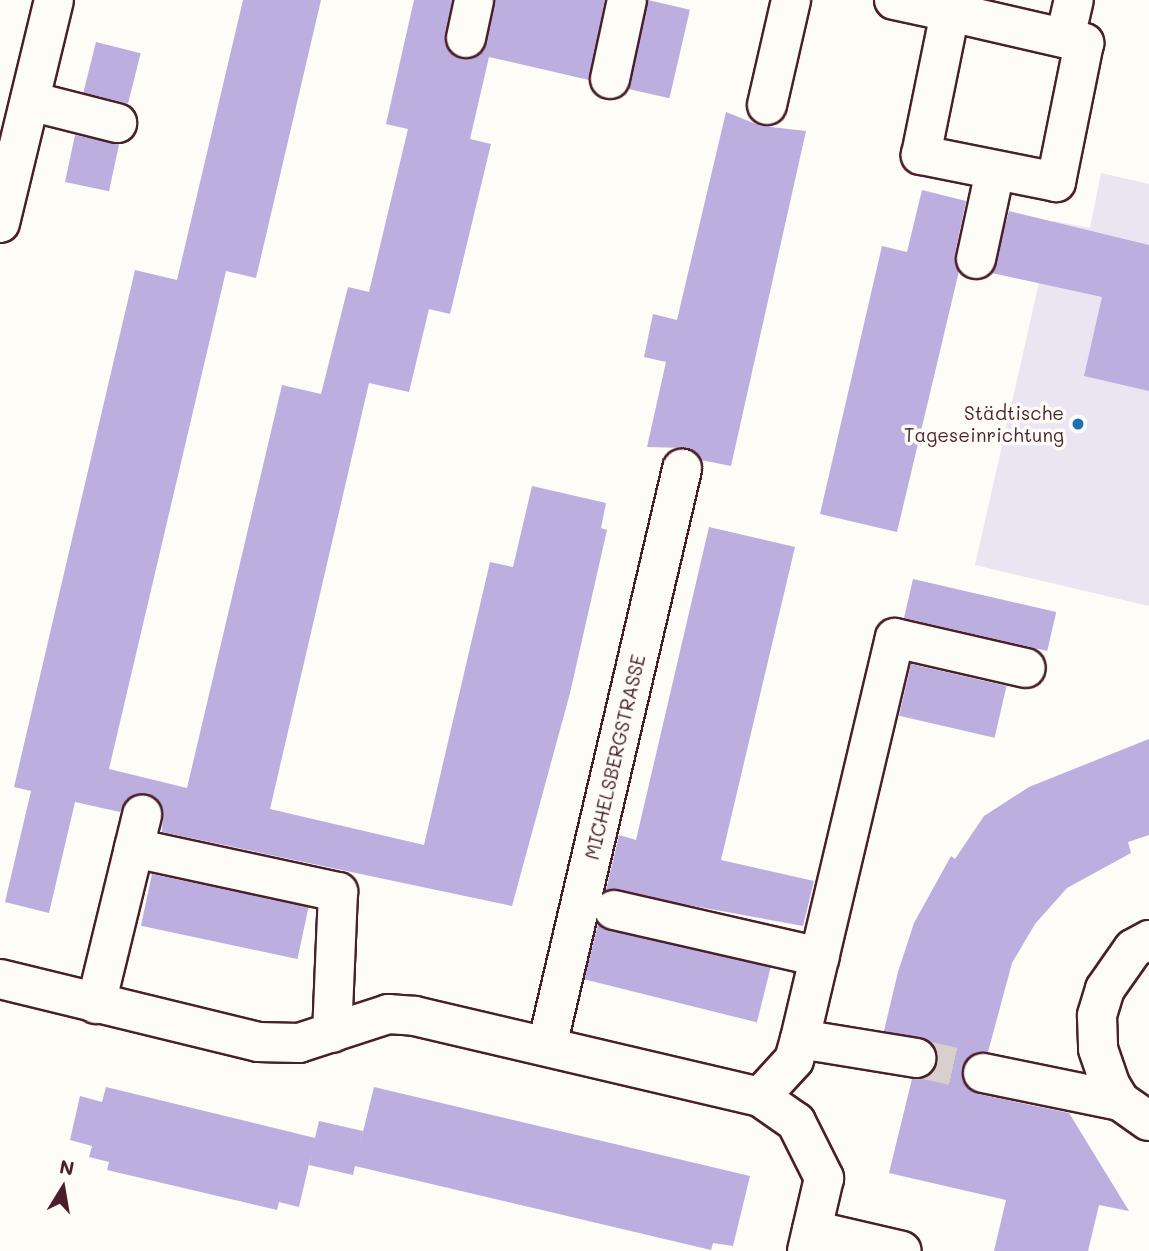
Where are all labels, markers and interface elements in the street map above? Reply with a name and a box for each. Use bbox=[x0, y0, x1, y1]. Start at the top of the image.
place label: Städtische Tageseinrichtung bbox=[904, 402, 1064, 446]
marker: Städtische Tageseinrichtung bbox=[1070, 416, 1086, 432]
street label: MICHELSBERGSTRASSE bbox=[580, 652, 650, 862]
north arrow bbox=[28, 1153, 98, 1223]
text: N bbox=[58, 1153, 77, 1181]

